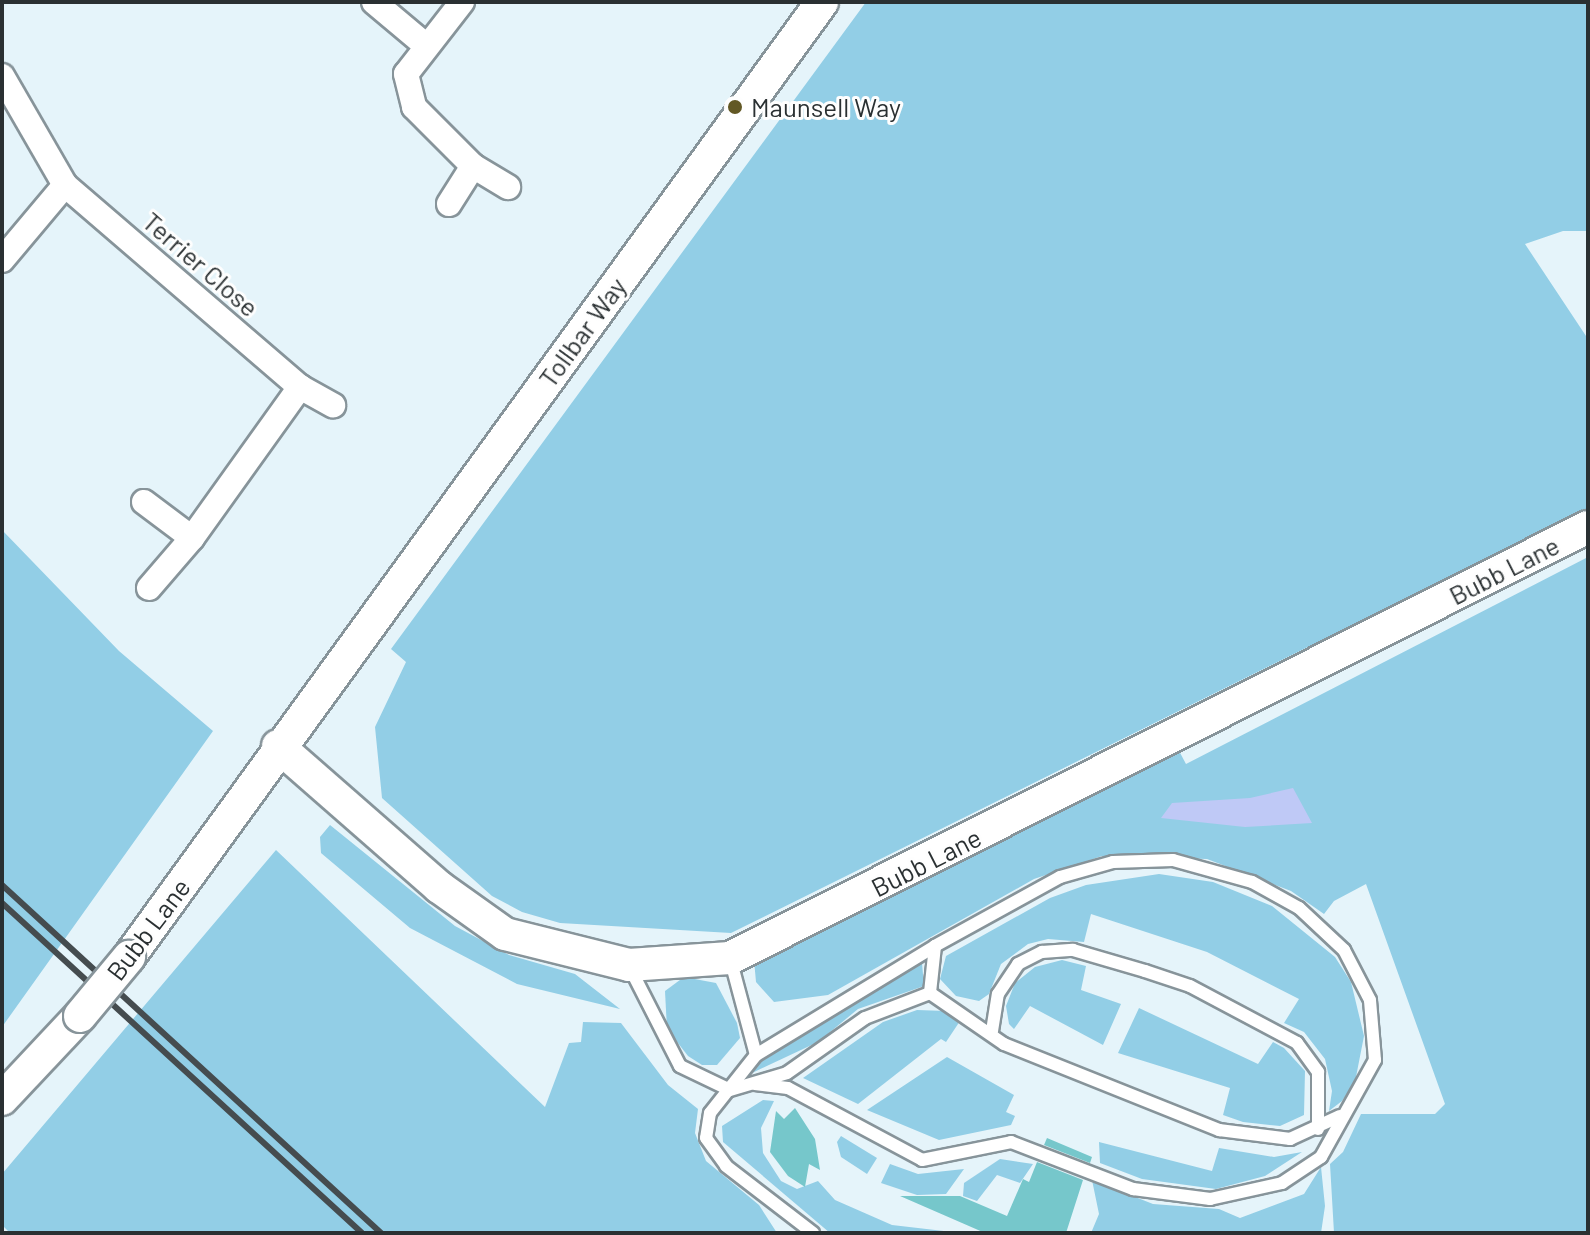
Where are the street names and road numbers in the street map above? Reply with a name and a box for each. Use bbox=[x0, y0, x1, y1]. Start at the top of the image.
street label: Terrier Close bbox=[137, 205, 265, 323]
street label: Tollbar Way bbox=[532, 271, 632, 393]
street label: Bubb Lane bbox=[1444, 529, 1564, 611]
street label: Bubb Lane bbox=[866, 821, 986, 903]
street label: Bubb Lane bbox=[100, 872, 196, 986]

